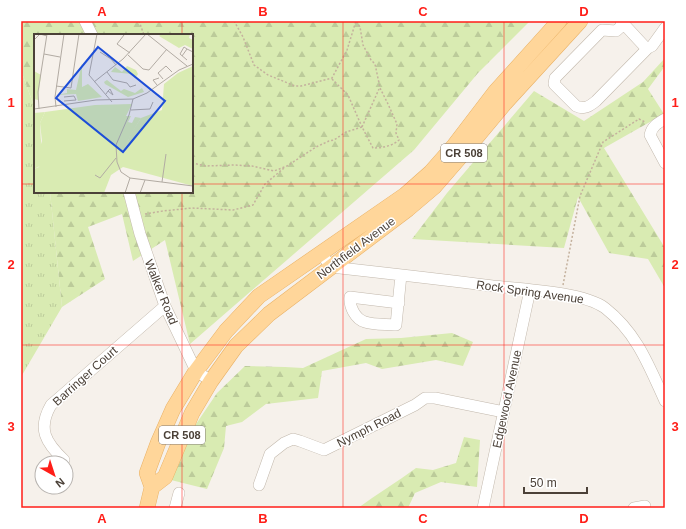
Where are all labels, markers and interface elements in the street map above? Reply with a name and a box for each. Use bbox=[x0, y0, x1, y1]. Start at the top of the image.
text: A bbox=[97, 4, 107, 19]
text: B bbox=[258, 4, 268, 19]
text: C bbox=[418, 4, 428, 19]
text: D bbox=[579, 4, 589, 19]
inset map bbox=[34, 34, 193, 193]
text: 1 bbox=[7, 95, 15, 110]
text: 1 bbox=[671, 95, 679, 110]
road number: CR 508 bbox=[441, 144, 487, 162]
street label: Northfield Avenue bbox=[314, 214, 398, 282]
text: 2 bbox=[7, 257, 15, 272]
street label: Walker Road bbox=[142, 257, 180, 327]
text: 2 bbox=[671, 257, 679, 272]
street label: Rock Spring Avenue bbox=[475, 278, 585, 307]
street label: Barringer Court bbox=[50, 343, 121, 409]
street label: Edgewood Avenue bbox=[490, 348, 524, 449]
street label: Nymph Road bbox=[335, 406, 403, 450]
text: 3 bbox=[7, 419, 15, 434]
text: 3 bbox=[671, 419, 679, 434]
road number: CR 508 bbox=[159, 426, 205, 444]
north arrow bbox=[34, 455, 74, 495]
scale bar bbox=[524, 469, 587, 495]
text: N bbox=[53, 476, 67, 490]
text: 50 m bbox=[530, 476, 557, 490]
text: A bbox=[97, 511, 107, 526]
text: B bbox=[258, 511, 268, 526]
text: C bbox=[418, 511, 428, 526]
text: D bbox=[579, 511, 589, 526]

